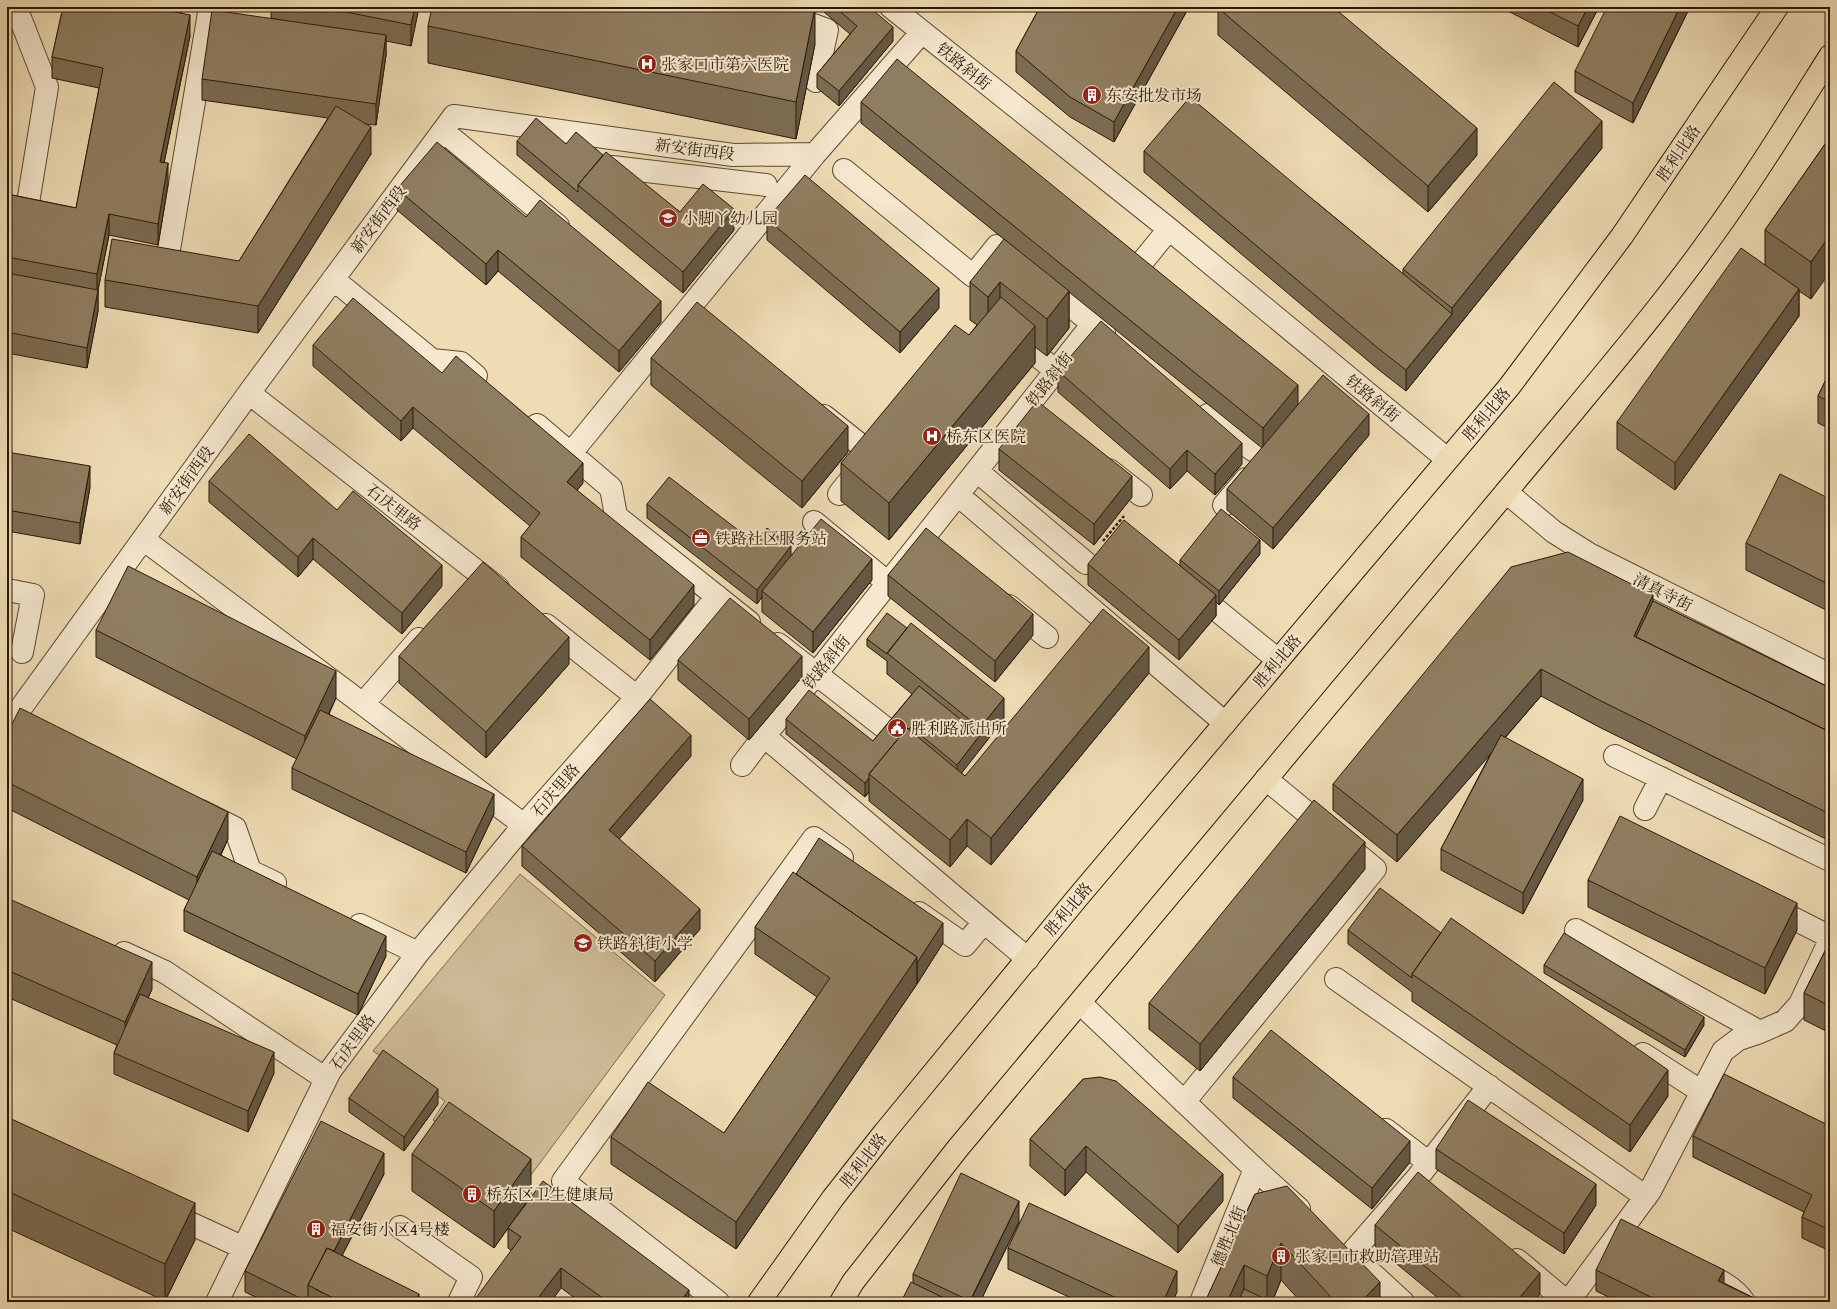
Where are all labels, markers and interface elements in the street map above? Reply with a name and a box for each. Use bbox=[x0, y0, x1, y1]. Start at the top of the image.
street label: 铁路斜街 bbox=[932, 37, 996, 95]
place label: 张家口市第六医院 bbox=[661, 52, 789, 76]
hospital icon: 张家口市第六医院 bbox=[636, 53, 658, 75]
place label: 东安批发市场 bbox=[1106, 83, 1202, 107]
building icon: 东安批发市场 bbox=[1081, 84, 1103, 106]
street label: 胜利北路 bbox=[1650, 120, 1706, 186]
street label: 新安街西段 bbox=[654, 132, 736, 166]
street label: 新安街西段 bbox=[344, 180, 412, 258]
place label: 小脚丫幼儿园 bbox=[682, 206, 778, 230]
school or university icon: 小脚丫幼儿园 bbox=[657, 207, 679, 229]
street label: 铁路斜街 bbox=[1020, 346, 1078, 412]
street label: 铁路斜街 bbox=[1341, 369, 1405, 427]
street label: 胜利北路 bbox=[1456, 382, 1516, 446]
place label: 桥东区医院 bbox=[946, 424, 1026, 448]
hospital icon: 桥东区医院 bbox=[921, 425, 943, 447]
street label: 新安街西段 bbox=[153, 441, 219, 519]
street label: 石庆里路 bbox=[361, 478, 427, 536]
place label: 铁路社区服务站 bbox=[715, 526, 827, 550]
office icon: 铁路社区服务站 bbox=[690, 527, 712, 549]
street label: 清真寺街 bbox=[1629, 567, 1697, 617]
street label: 胜利北路 bbox=[1247, 629, 1307, 693]
street label: 铁路斜街 bbox=[797, 630, 855, 694]
place label: 胜利路派出所 bbox=[911, 716, 1007, 740]
public building icon: 胜利路派出所 bbox=[886, 717, 908, 739]
street label: 石庆里路 bbox=[525, 758, 585, 822]
street label: 胜利北路 bbox=[1038, 877, 1098, 941]
place label: 铁路斜街小学 bbox=[597, 931, 693, 955]
school or university icon: 铁路斜街小学 bbox=[572, 932, 594, 954]
street label: 石庆里路 bbox=[323, 1009, 381, 1075]
street label: 胜利北路 bbox=[834, 1127, 892, 1193]
place label: 桥东区卫生健康局 bbox=[486, 1182, 614, 1206]
building icon: 桥东区卫生健康局 bbox=[461, 1183, 483, 1205]
street label: 德胜北街 bbox=[1205, 1202, 1251, 1270]
place label: 福安街小区4号楼 bbox=[330, 1217, 450, 1241]
building icon: 福安街小区4号楼 bbox=[305, 1218, 327, 1240]
place label: 张家口市救助管理站 bbox=[1295, 1244, 1439, 1268]
building icon: 张家口市救助管理站 bbox=[1270, 1245, 1292, 1267]

